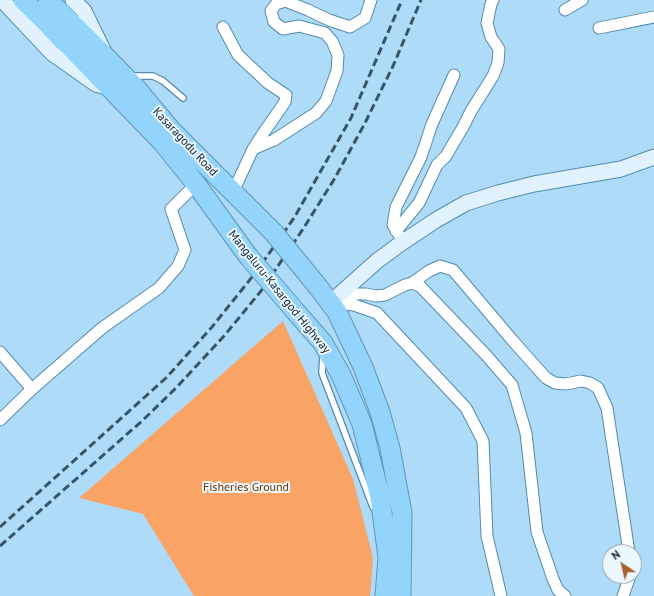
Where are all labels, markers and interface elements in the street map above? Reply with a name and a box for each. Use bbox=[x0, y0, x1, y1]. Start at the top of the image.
street label: Kasaragodu Road bbox=[150, 105, 220, 179]
street label: Mangaluru-Kasargod Highway bbox=[225, 227, 333, 357]
park label: Fisheries Ground bbox=[203, 481, 289, 495]
north arrow bbox=[602, 544, 642, 584]
text: N bbox=[609, 547, 623, 563]

